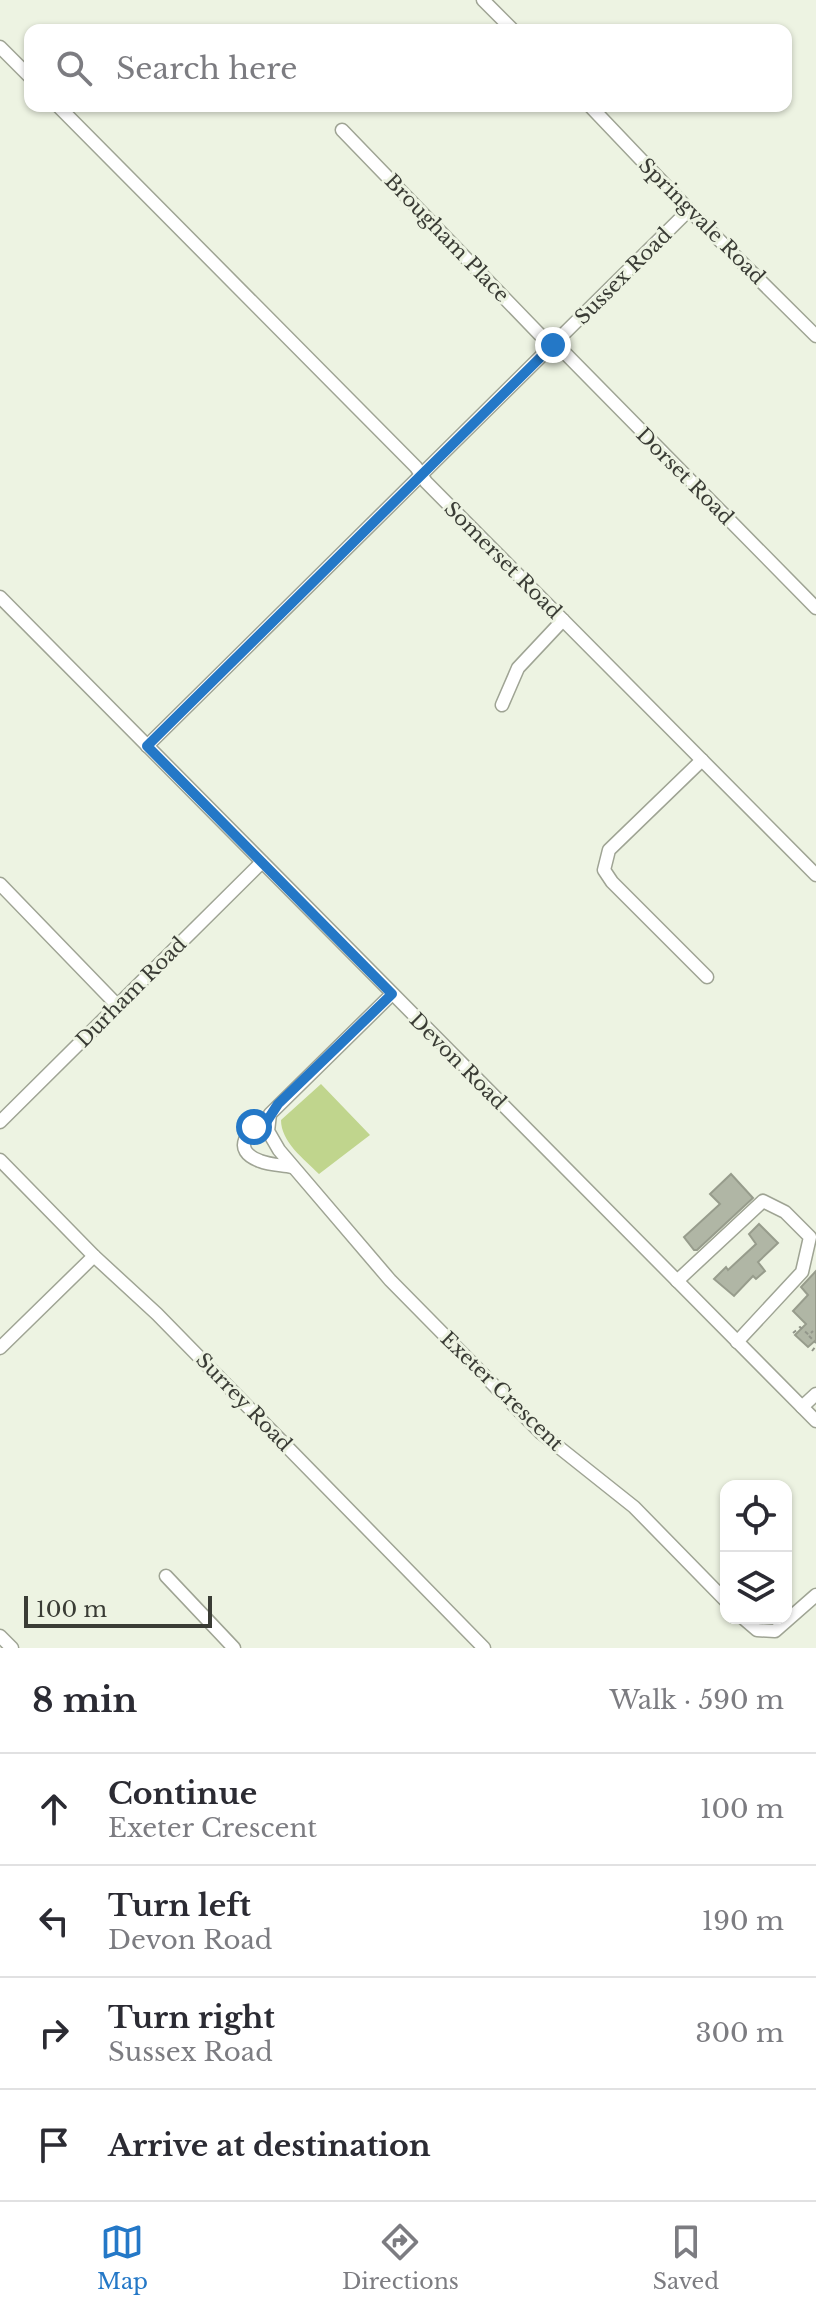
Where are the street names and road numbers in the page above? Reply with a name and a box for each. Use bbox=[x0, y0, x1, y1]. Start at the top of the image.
street label: Springvale Road bbox=[634, 153, 770, 289]
street label: Brougham Place bbox=[380, 169, 514, 307]
street label: Sussex Road bbox=[570, 223, 676, 329]
street label: Dorset Road bbox=[631, 422, 739, 530]
street label: Somerset Road bbox=[440, 497, 566, 623]
street label: Durham Road bbox=[71, 932, 191, 1052]
street label: Devon Road bbox=[405, 1008, 511, 1114]
street label: Exeter Crescent bbox=[436, 1326, 569, 1456]
street label: Surrey Road bbox=[191, 1348, 297, 1456]

